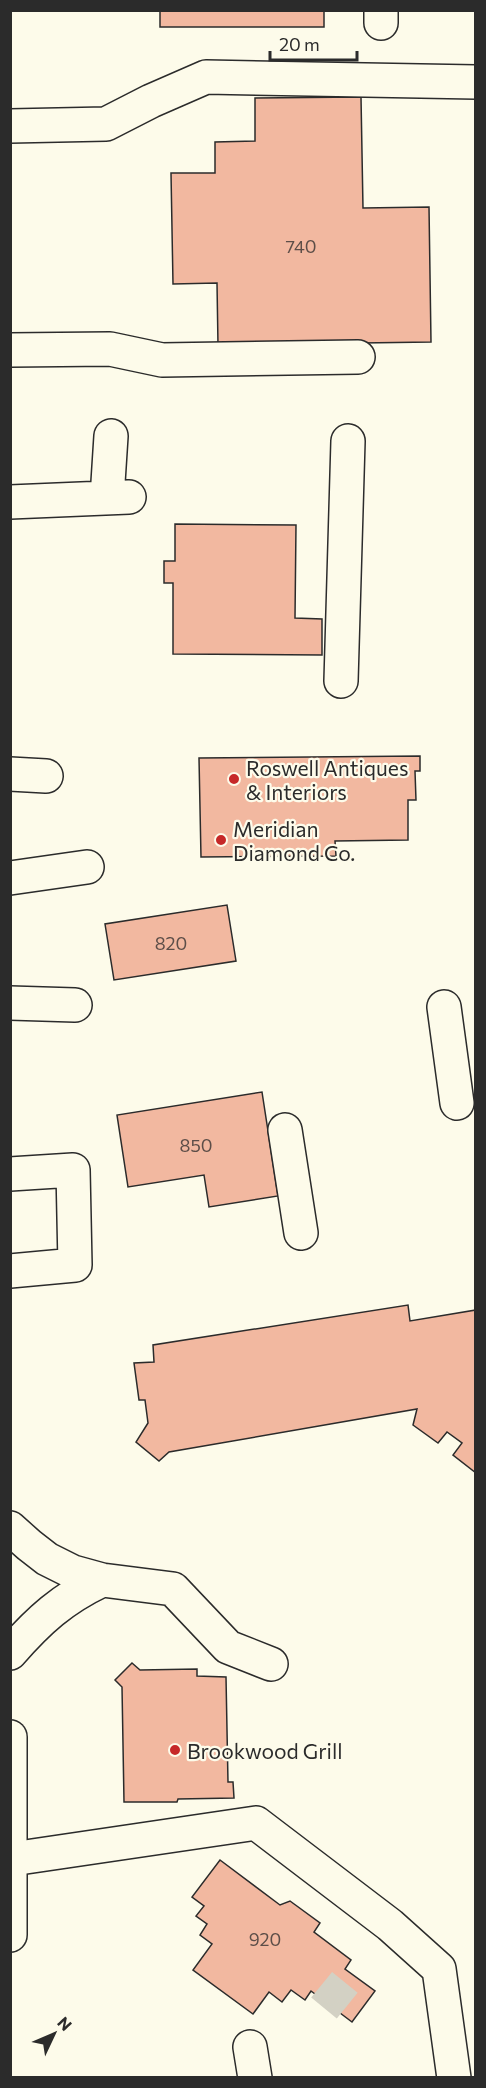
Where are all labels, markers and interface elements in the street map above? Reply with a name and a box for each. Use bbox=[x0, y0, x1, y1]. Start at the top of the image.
scale bar bbox=[270, 24, 357, 62]
text: 20 m bbox=[279, 33, 320, 55]
house number: 740 bbox=[286, 235, 316, 257]
place label: Roswell Antiques & Interiors bbox=[246, 755, 408, 804]
marker: Roswell Antiques & Interiors bbox=[227, 772, 241, 786]
place label: Meridian Diamond Co. bbox=[233, 816, 355, 865]
marker: Meridian Diamond Co. bbox=[214, 833, 228, 847]
house number: 820 bbox=[155, 932, 187, 954]
house number: 850 bbox=[179, 1134, 213, 1156]
place label: Brookwood Grill bbox=[187, 1738, 343, 1763]
marker: Brookwood Grill bbox=[168, 1743, 182, 1757]
house number: 920 bbox=[249, 1928, 281, 1950]
north arrow bbox=[24, 2004, 84, 2064]
text: N bbox=[54, 2012, 76, 2034]

